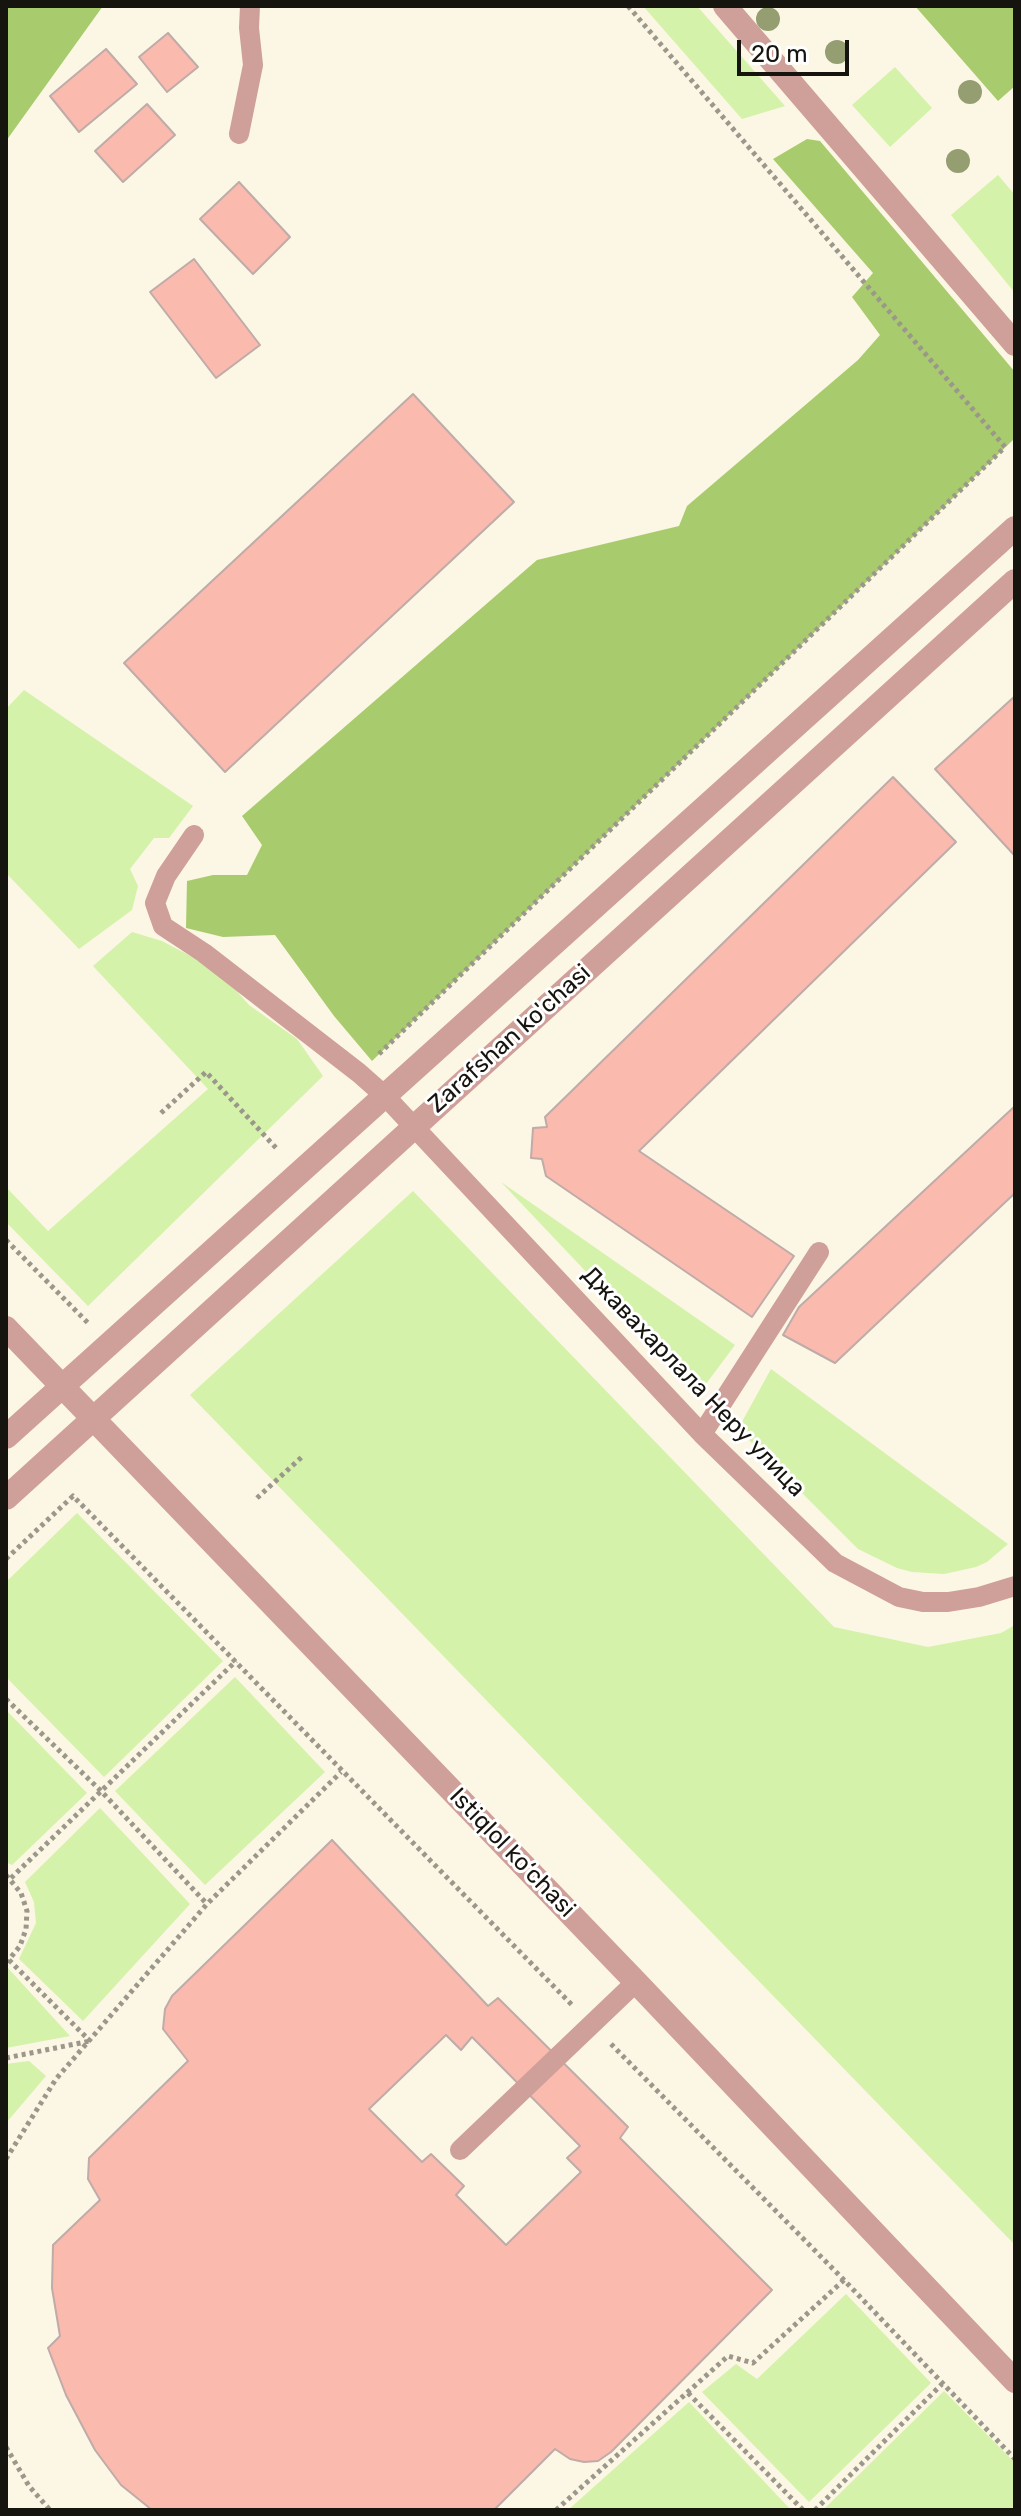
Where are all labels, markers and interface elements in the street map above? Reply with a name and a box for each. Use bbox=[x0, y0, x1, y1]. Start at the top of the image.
scale bar bbox=[741, 24, 853, 74]
text: 20 m bbox=[751, 40, 808, 68]
street label: Zarafshan ko'chasi bbox=[423, 959, 597, 1119]
street label: Джавахарлала Неру улица bbox=[575, 1261, 811, 1503]
street label: Istiqlol ko‘chasi bbox=[443, 1782, 581, 1924]

